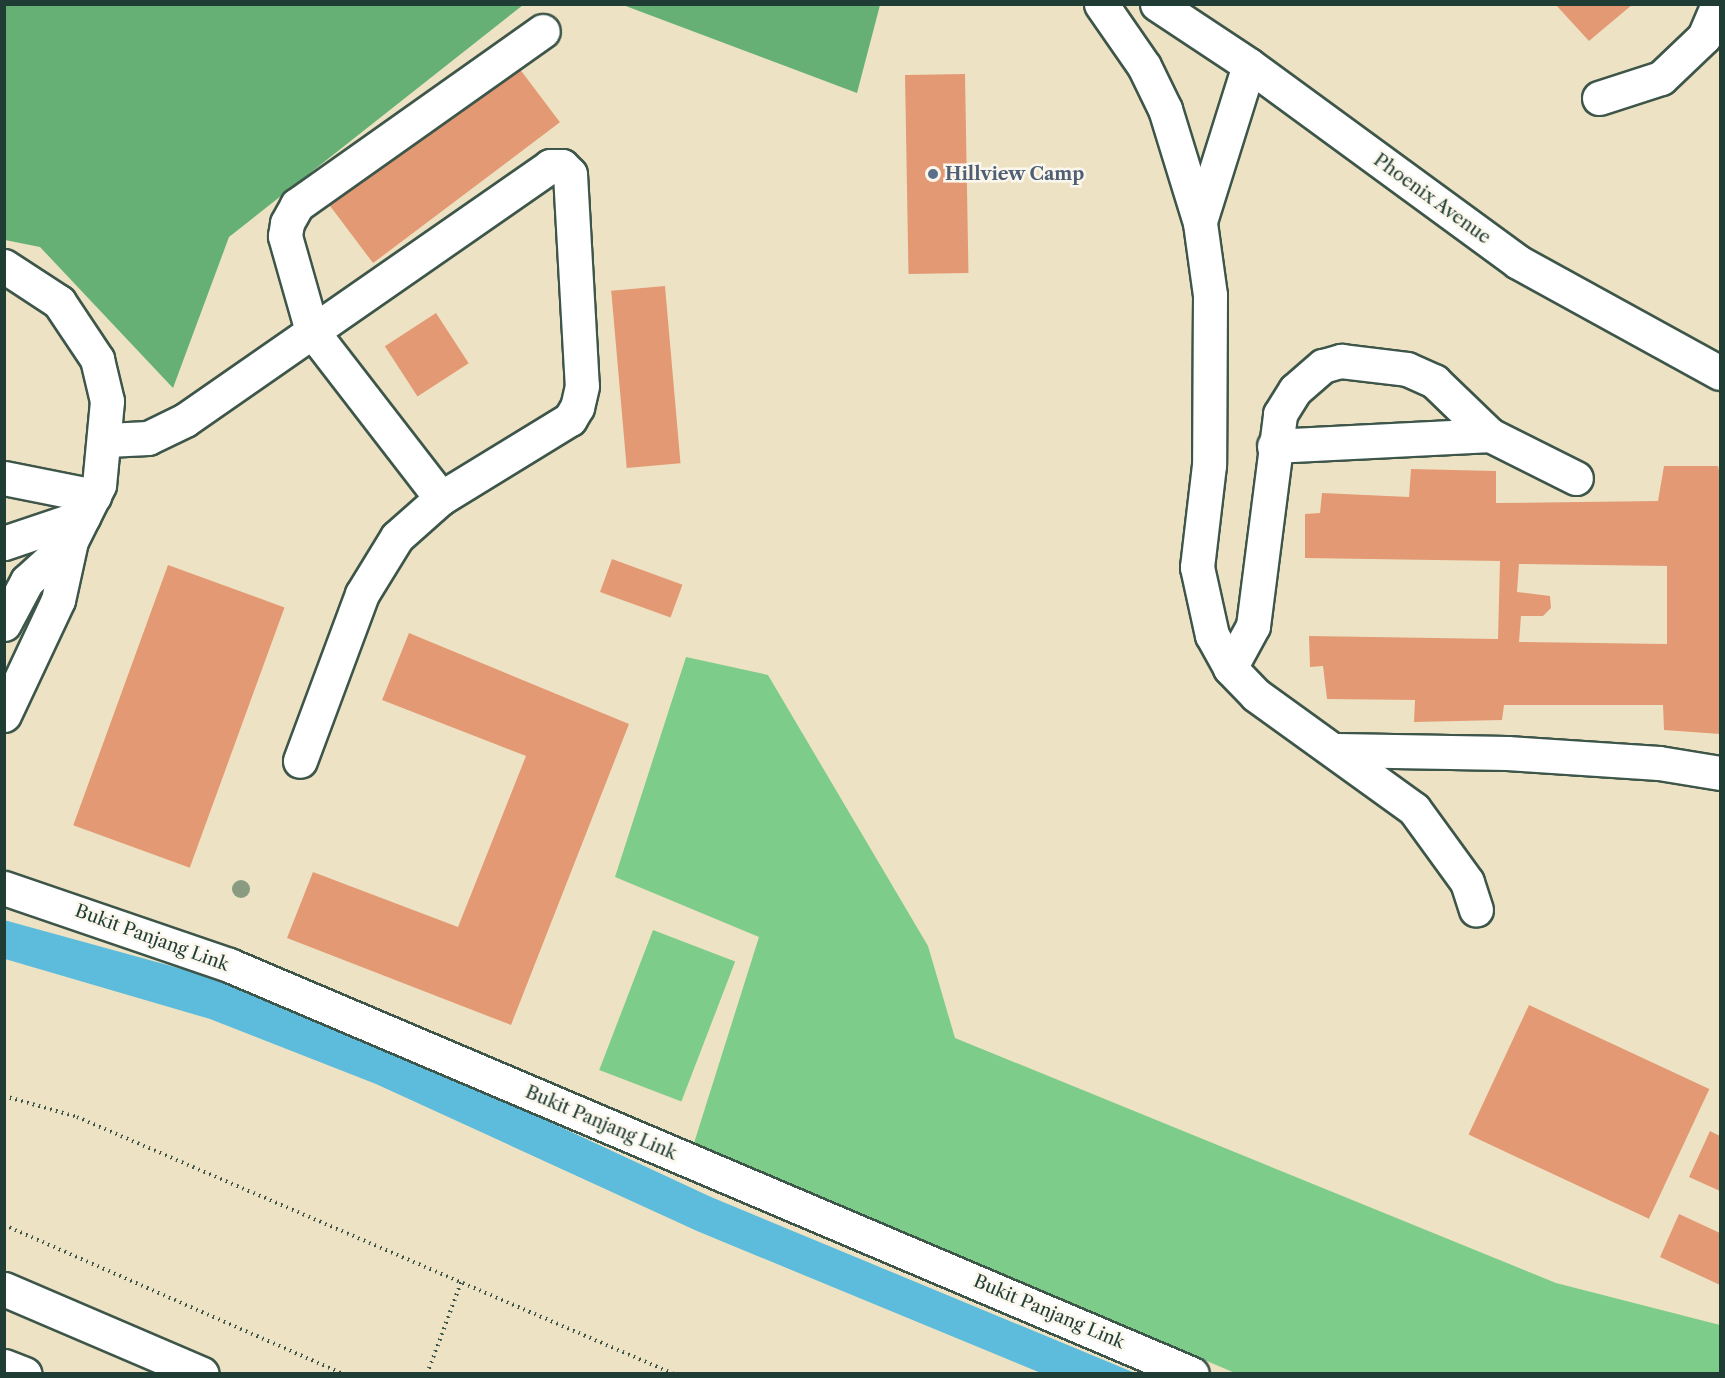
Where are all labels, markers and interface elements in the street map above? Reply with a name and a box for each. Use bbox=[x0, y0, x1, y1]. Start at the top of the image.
street label: Phoenix Avenue bbox=[1369, 149, 1495, 249]
place label: Hillview Camp bbox=[945, 163, 1085, 185]
marker: Hillview Camp bbox=[926, 167, 940, 181]
street label: Bukit Panjang Link bbox=[72, 900, 232, 976]
street label: Bukit Panjang Link bbox=[522, 1081, 680, 1165]
street label: Bukit Panjang Link bbox=[970, 1270, 1128, 1354]

